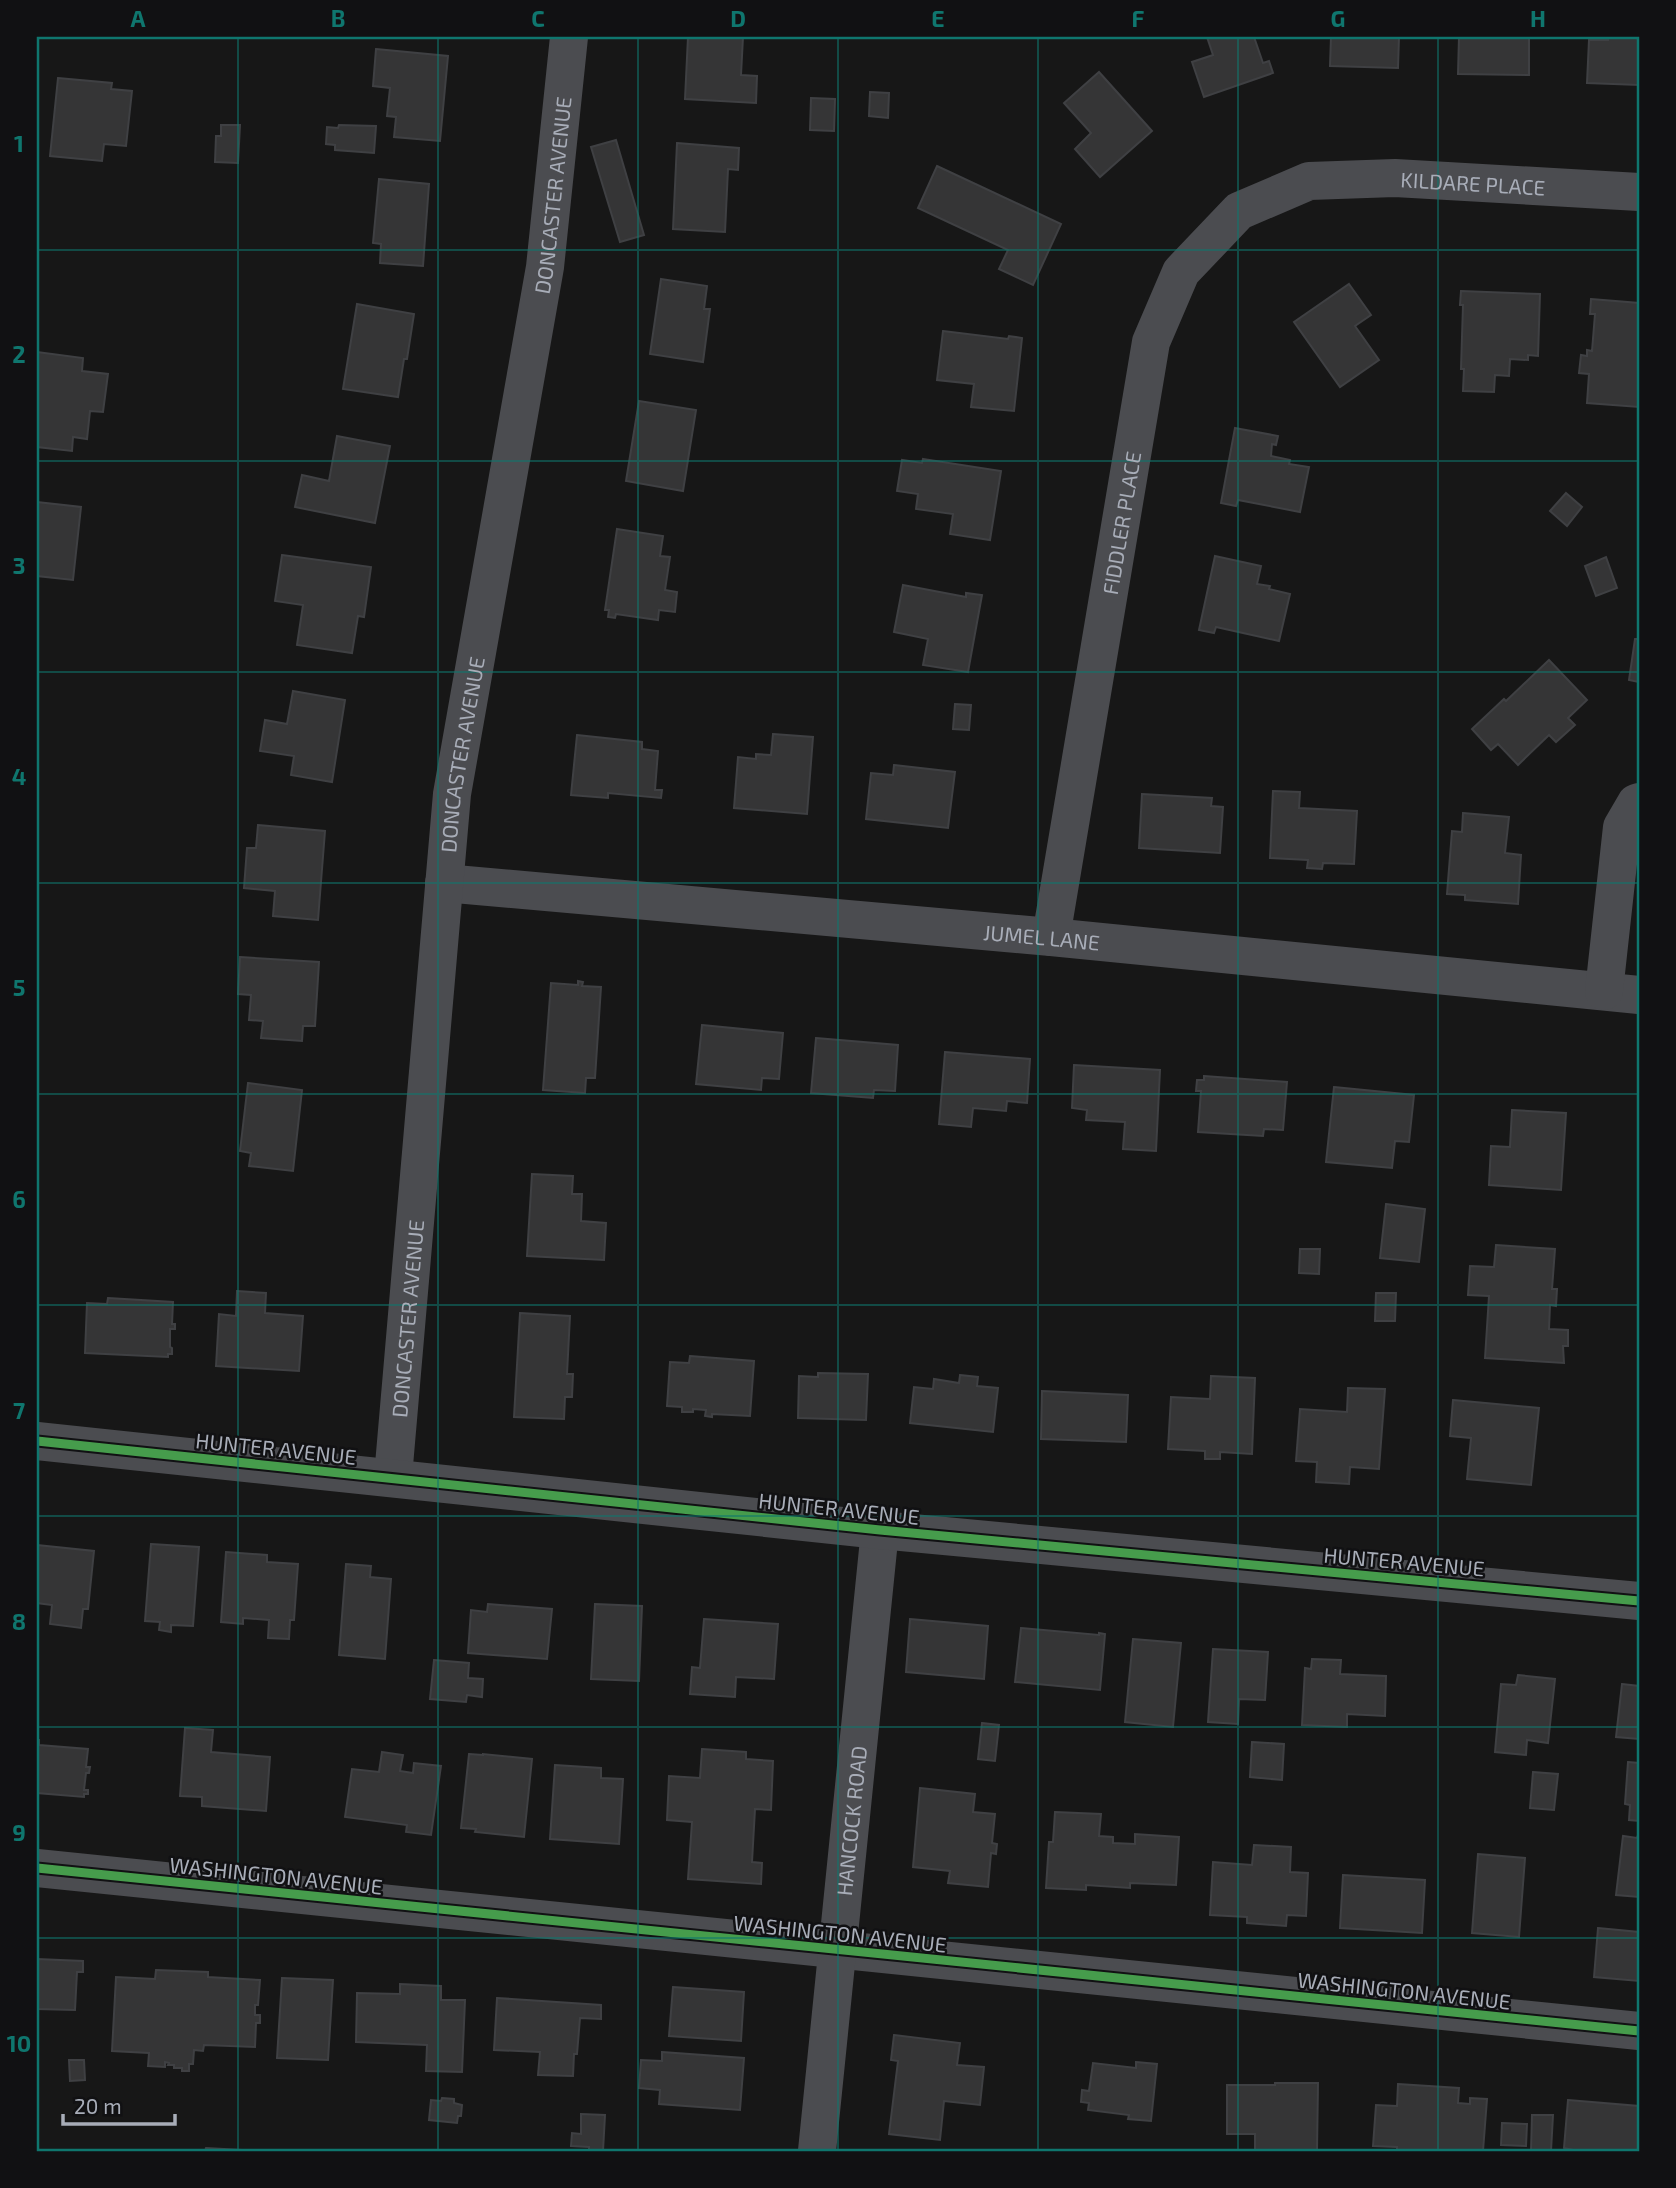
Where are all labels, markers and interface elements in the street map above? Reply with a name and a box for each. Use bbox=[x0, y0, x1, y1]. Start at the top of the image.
text: A bbox=[130, 4, 146, 32]
text: B bbox=[331, 4, 345, 32]
text: C bbox=[531, 4, 545, 32]
text: D bbox=[730, 4, 746, 32]
text: E bbox=[931, 4, 945, 32]
text: F bbox=[1132, 4, 1145, 32]
text: G bbox=[1331, 4, 1345, 32]
text: H bbox=[1530, 4, 1546, 32]
street label: DONCASTER AVENUE bbox=[528, 95, 575, 296]
text: 1 bbox=[14, 129, 24, 157]
street label: KILDARE PLACE bbox=[1400, 166, 1546, 199]
text: 2 bbox=[12, 340, 26, 368]
street label: FIDDLER PLACE bbox=[1096, 449, 1145, 596]
text: 3 bbox=[12, 551, 26, 579]
street label: DONCASTER AVENUE bbox=[434, 654, 489, 854]
text: 4 bbox=[12, 762, 26, 790]
street label: JUMEL LANE bbox=[982, 919, 1101, 954]
text: 5 bbox=[13, 973, 25, 1001]
text: 6 bbox=[12, 1185, 26, 1213]
street label: DONCASTER AVENUE bbox=[386, 1219, 428, 1418]
text: 7 bbox=[13, 1396, 25, 1424]
street label: HUNTER AVENUE bbox=[194, 1427, 358, 1469]
street label: HUNTER AVENUE bbox=[757, 1487, 921, 1529]
street label: HUNTER AVENUE bbox=[1323, 1542, 1485, 1580]
text: 8 bbox=[12, 1607, 26, 1635]
street label: HANCOCK ROAD bbox=[830, 1745, 871, 1897]
text: 9 bbox=[12, 1818, 26, 1846]
street label: WASHINGTON AVENUE bbox=[168, 1851, 384, 1899]
street label: WASHINGTON AVENUE bbox=[732, 1909, 948, 1957]
street label: WASHINGTON AVENUE bbox=[1296, 1966, 1512, 2014]
text: 10 bbox=[7, 2029, 31, 2057]
scale bar bbox=[63, 2083, 175, 2127]
text: 20 m bbox=[74, 2093, 122, 2118]

